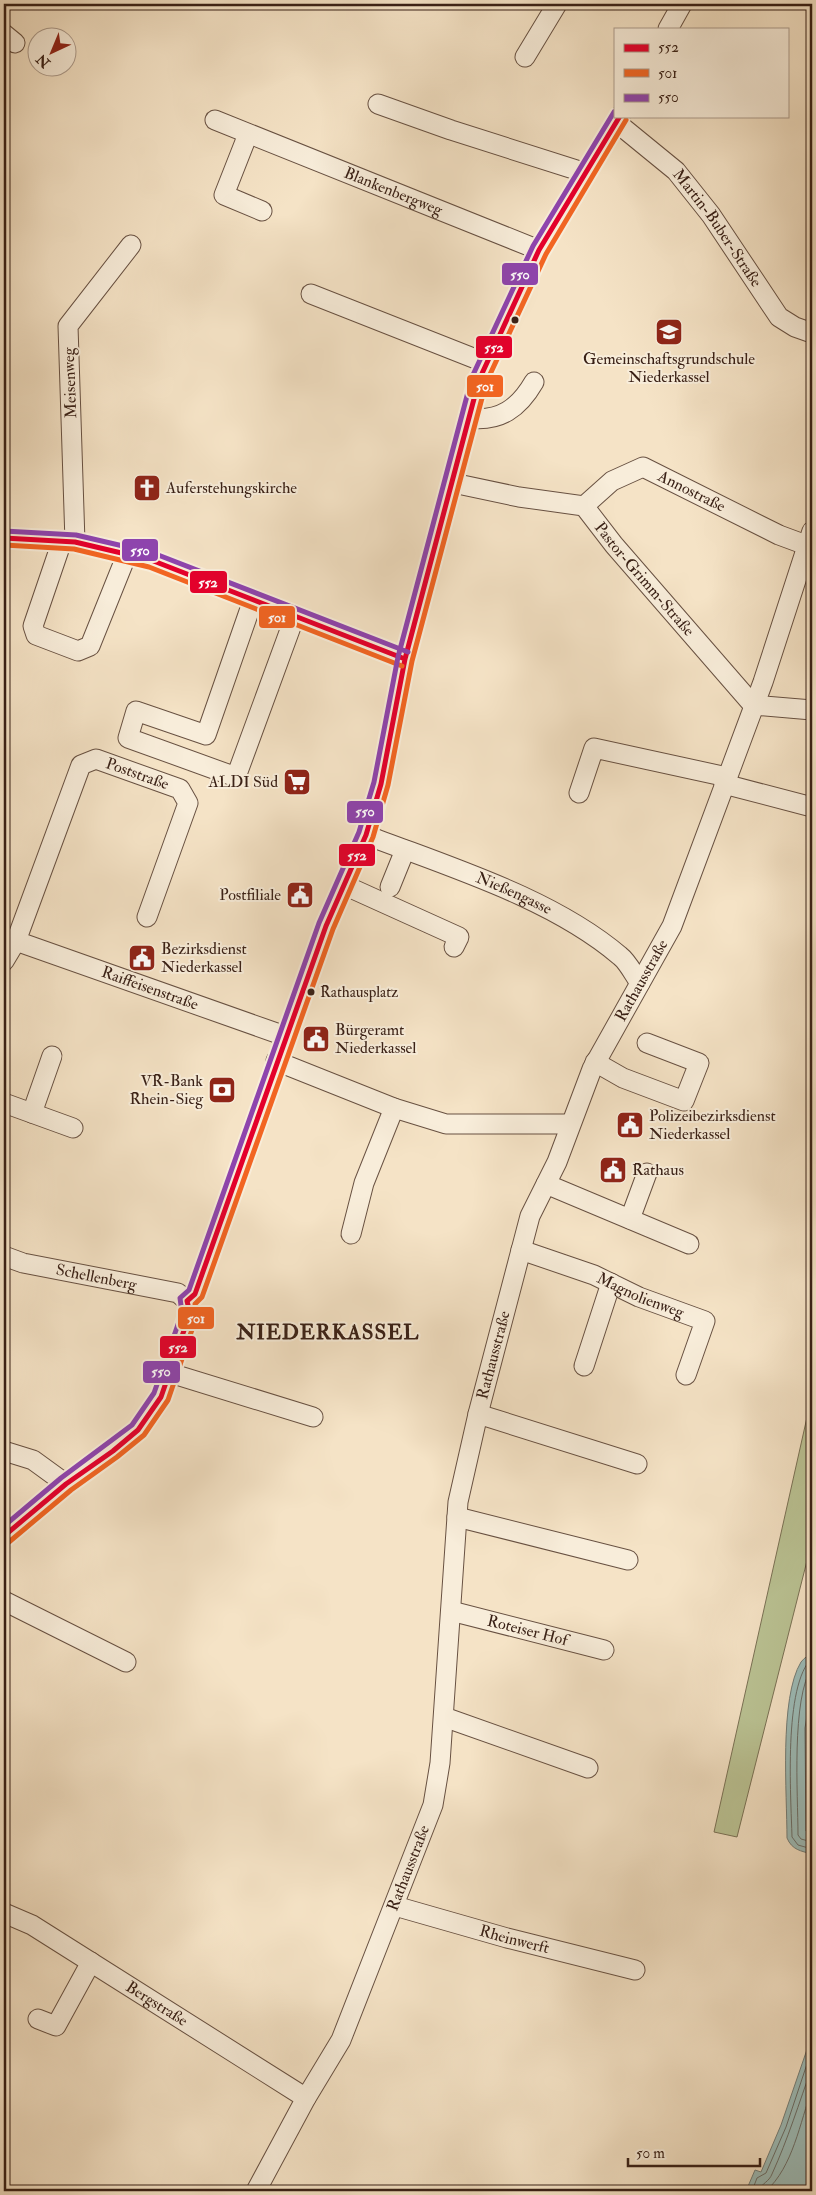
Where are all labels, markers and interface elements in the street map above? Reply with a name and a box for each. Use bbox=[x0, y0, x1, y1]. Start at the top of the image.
north arrow bbox=[28, 28, 78, 78]
legend bbox=[614, 28, 788, 118]
text: 552 bbox=[658, 38, 679, 57]
text: N bbox=[33, 50, 54, 72]
text: 501 bbox=[658, 64, 677, 83]
text: 550 bbox=[658, 88, 679, 107]
street label: Blankenbergweg bbox=[341, 163, 446, 221]
street label: Martin-Buber-Straße bbox=[668, 165, 766, 291]
line badge: 550 bbox=[501, 262, 539, 286]
text: 550 bbox=[510, 266, 530, 283]
unlabelled marker bbox=[510, 315, 520, 325]
school or university icon: Gemeinschaftsgrundschule Niederkassel bbox=[654, 317, 684, 347]
line badge: 552 bbox=[475, 335, 513, 359]
text: 552 bbox=[484, 339, 504, 356]
street label: Meisenweg bbox=[59, 346, 81, 419]
place label: Gemeinschaftsgrundschule Niederkassel bbox=[583, 349, 755, 387]
line badge: 501 bbox=[466, 374, 504, 398]
text: 501 bbox=[476, 378, 494, 395]
street label: Annostraße bbox=[654, 466, 729, 517]
church icon: Auferstehungskirche bbox=[132, 473, 162, 503]
place label: Auferstehungskirche bbox=[165, 478, 297, 498]
street label: Pastor-Grimm-Straße bbox=[590, 518, 699, 641]
line badge: 550 bbox=[121, 538, 159, 562]
text: 550 bbox=[130, 542, 150, 559]
line badge: 552 bbox=[189, 570, 228, 594]
text: 552 bbox=[198, 574, 218, 591]
line badge: 501 bbox=[258, 605, 296, 629]
text: 501 bbox=[268, 609, 286, 626]
street label: Poststraße bbox=[103, 753, 172, 794]
supermarket icon: ALDI Süd bbox=[282, 767, 312, 797]
place label: ALDI Süd bbox=[208, 772, 278, 792]
line badge: 550 bbox=[346, 800, 384, 824]
text: 550 bbox=[355, 803, 375, 820]
line badge: 552 bbox=[338, 843, 376, 867]
text: 552 bbox=[347, 847, 367, 864]
street label: Nießengasse bbox=[473, 868, 556, 919]
public building icon: Postfiliale bbox=[285, 880, 315, 910]
place label: Postfiliale bbox=[219, 885, 281, 905]
street label: Rathausstraße bbox=[611, 936, 672, 1025]
place label: Bezirksdienst Niederkassel bbox=[161, 939, 247, 977]
public building icon: Bezirksdienst Niederkassel bbox=[127, 943, 157, 973]
street label: Raiffeisenstraße bbox=[99, 962, 201, 1015]
place label: Rathausplatz bbox=[320, 983, 398, 1003]
marker: Rathausplatz bbox=[306, 987, 316, 997]
place label: Bürgeramt Niederkassel bbox=[335, 1020, 416, 1058]
public building icon: Bürgeramt Niederkassel bbox=[301, 1024, 331, 1054]
place label: VR-Bank Rhein-Sieg bbox=[130, 1071, 204, 1109]
bank icon: VR-Bank Rhein-Sieg bbox=[207, 1075, 237, 1105]
place label: Polizeibezirksdienst Niederkassel bbox=[649, 1106, 776, 1144]
public building icon: Polizeibezirksdienst Niederkassel bbox=[615, 1110, 645, 1140]
public building icon: Rathaus bbox=[598, 1155, 628, 1185]
place label: Rathaus bbox=[632, 1160, 684, 1180]
street label: Schellenberg bbox=[54, 1260, 140, 1295]
street label: Magnolienweg bbox=[593, 1268, 688, 1323]
line badge: 501 bbox=[177, 1306, 215, 1330]
street label: Rathausstraße bbox=[472, 1309, 515, 1401]
text: 501 bbox=[187, 1310, 205, 1327]
district label: NIEDERKASSEL bbox=[235, 1319, 420, 1346]
line badge: 552 bbox=[159, 1335, 197, 1359]
text: 552 bbox=[168, 1339, 188, 1356]
line badge: 550 bbox=[142, 1360, 181, 1384]
text: 550 bbox=[151, 1363, 171, 1380]
street label: Roteiser Hof bbox=[485, 1611, 573, 1651]
street label: Rathausstraße bbox=[383, 1822, 434, 1914]
street label: Rheinwerft bbox=[477, 1921, 551, 1958]
street label: Bergstraße bbox=[122, 1977, 192, 2031]
scale bar bbox=[628, 2135, 761, 2167]
text: 50 m bbox=[636, 2144, 665, 2163]

